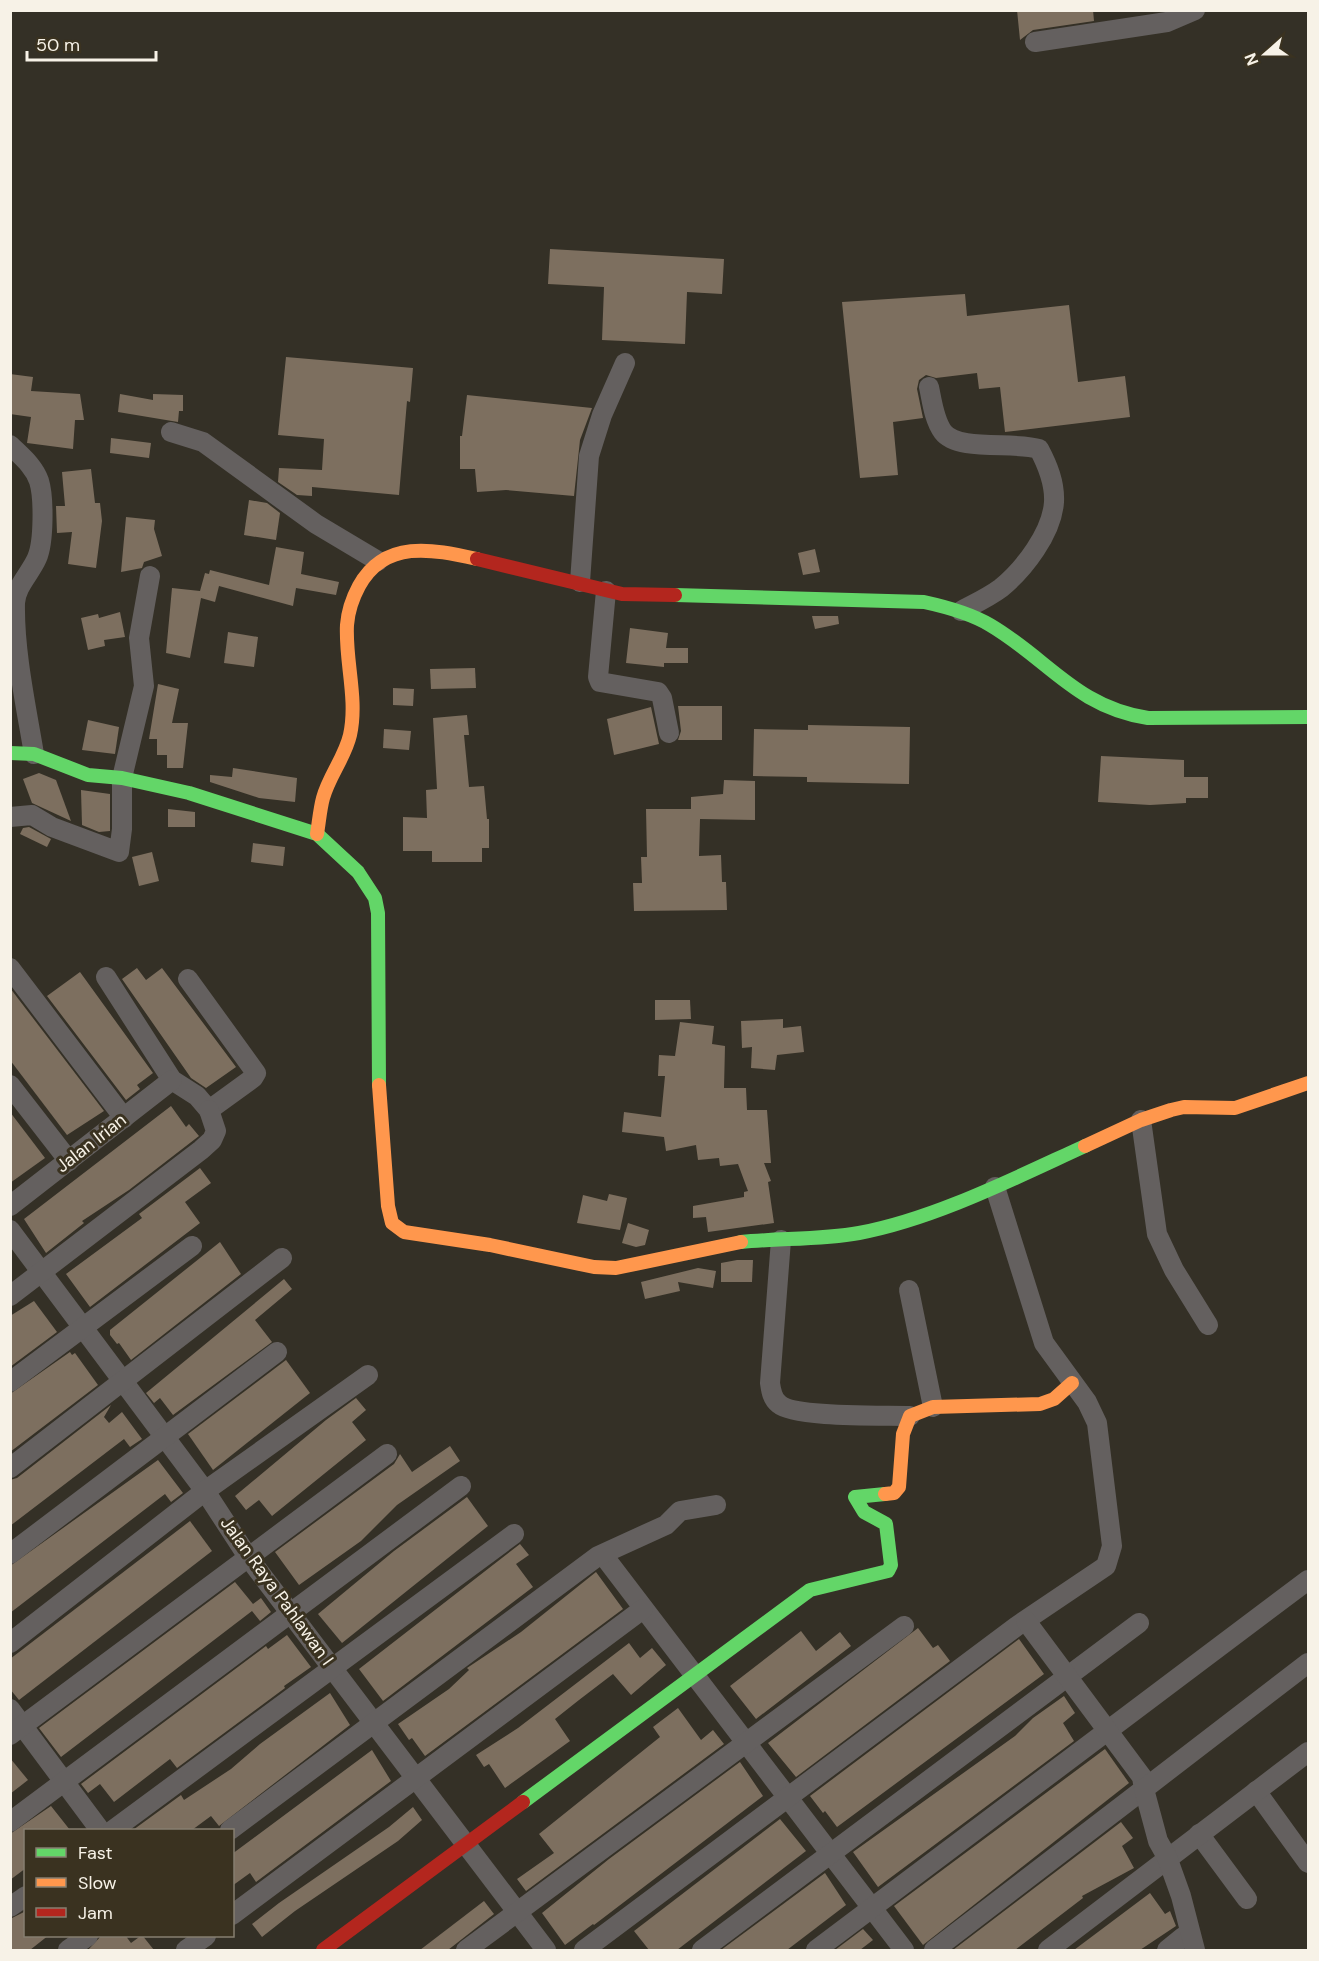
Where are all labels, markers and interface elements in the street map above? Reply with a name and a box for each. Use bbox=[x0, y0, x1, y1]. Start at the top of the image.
scale bar bbox=[27, 24, 156, 62]
north arrow bbox=[1235, 24, 1295, 84]
text: 50 m bbox=[36, 33, 80, 57]
text: N bbox=[1240, 50, 1263, 68]
street label: Jalan Irian bbox=[51, 1108, 131, 1178]
street label: Jalan Raya Pahlawan I bbox=[215, 1512, 339, 1670]
legend bbox=[24, 1829, 234, 1937]
text: Fast bbox=[78, 1841, 113, 1865]
text: Slow bbox=[78, 1871, 117, 1895]
text: Jam bbox=[78, 1901, 113, 1925]

